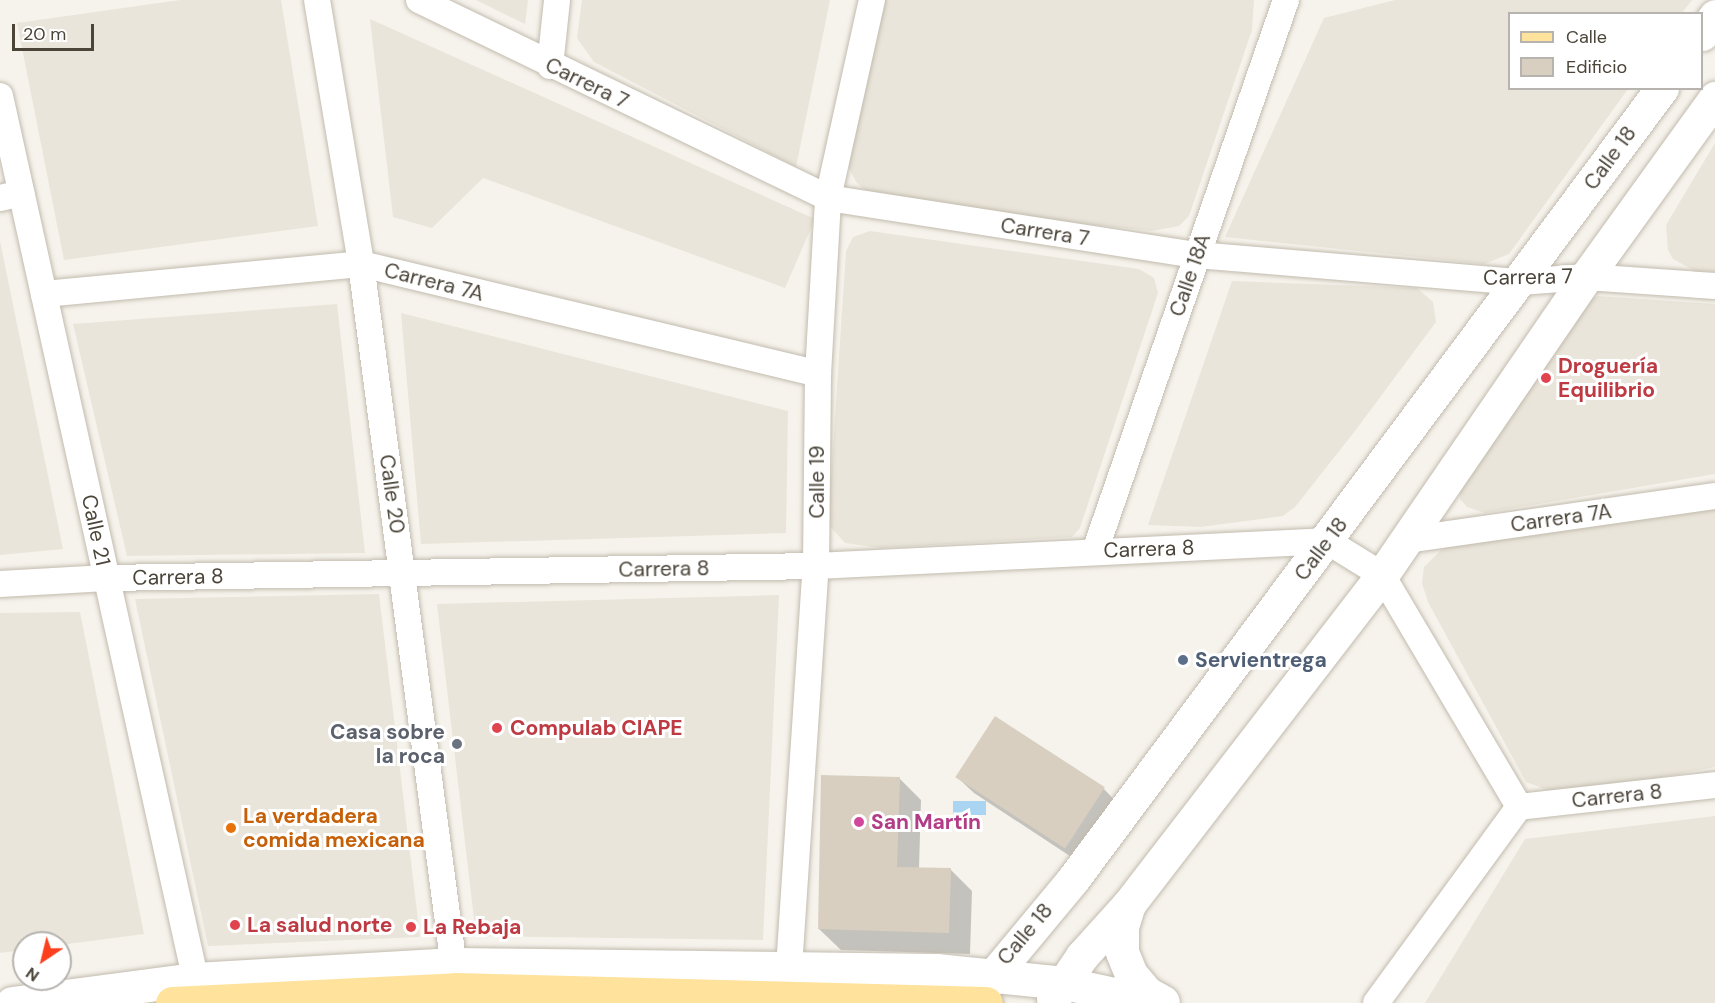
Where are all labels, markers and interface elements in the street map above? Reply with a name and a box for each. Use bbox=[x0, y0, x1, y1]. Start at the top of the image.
scale bar bbox=[15, 12, 98, 50]
legend bbox=[1508, 12, 1703, 90]
text: 20 m bbox=[23, 22, 66, 46]
text: Calle bbox=[1566, 25, 1607, 49]
street label: Carrera 7 bbox=[541, 52, 633, 114]
text: Edificio bbox=[1566, 55, 1627, 79]
street label: Calle 18 bbox=[1578, 121, 1642, 195]
street label: Carrera 7 bbox=[999, 213, 1091, 251]
street label: Calle 18A bbox=[1164, 230, 1216, 320]
street label: Carrera 7A bbox=[382, 257, 486, 307]
street label: Carrera 7 bbox=[1483, 264, 1573, 290]
place label: Droguería Equilibrio bbox=[1558, 353, 1658, 403]
marker: Droguería Equilibrio bbox=[1539, 371, 1553, 385]
street label: Calle 19 bbox=[804, 445, 830, 519]
street label: Calle 20 bbox=[374, 453, 410, 535]
street label: Calle 21 bbox=[76, 492, 116, 568]
street label: Carrera 7A bbox=[1509, 498, 1613, 538]
street label: Calle 18 bbox=[1289, 512, 1353, 586]
street label: Carrera 8 bbox=[1103, 535, 1195, 563]
street label: Carrera 8 bbox=[618, 556, 710, 582]
street label: Carrera 8 bbox=[132, 564, 224, 590]
place label: Servientrega bbox=[1195, 647, 1327, 673]
marker: Servientrega bbox=[1176, 653, 1190, 667]
place label: Compulab CIAPE bbox=[510, 715, 683, 741]
place label: Casa sobre la roca bbox=[330, 719, 445, 769]
marker: Compulab CIAPE bbox=[488, 719, 506, 737]
marker: Casa sobre la roca bbox=[450, 737, 464, 751]
street label: Carrera 8 bbox=[1570, 779, 1664, 813]
place label: La verdadera comida mexicana bbox=[243, 803, 425, 853]
place label: San Martín bbox=[871, 809, 981, 835]
marker: San Martín bbox=[852, 815, 866, 829]
marker: La verdadera comida mexicana bbox=[224, 821, 238, 835]
street label: Calle 18 bbox=[992, 898, 1058, 970]
place label: La salud norte bbox=[247, 912, 392, 938]
place label: La Rebaja bbox=[423, 914, 521, 940]
marker: La salud norte bbox=[228, 918, 242, 932]
marker: La Rebaja bbox=[404, 920, 418, 934]
north arrow bbox=[12, 931, 72, 991]
text: N bbox=[22, 963, 43, 986]

